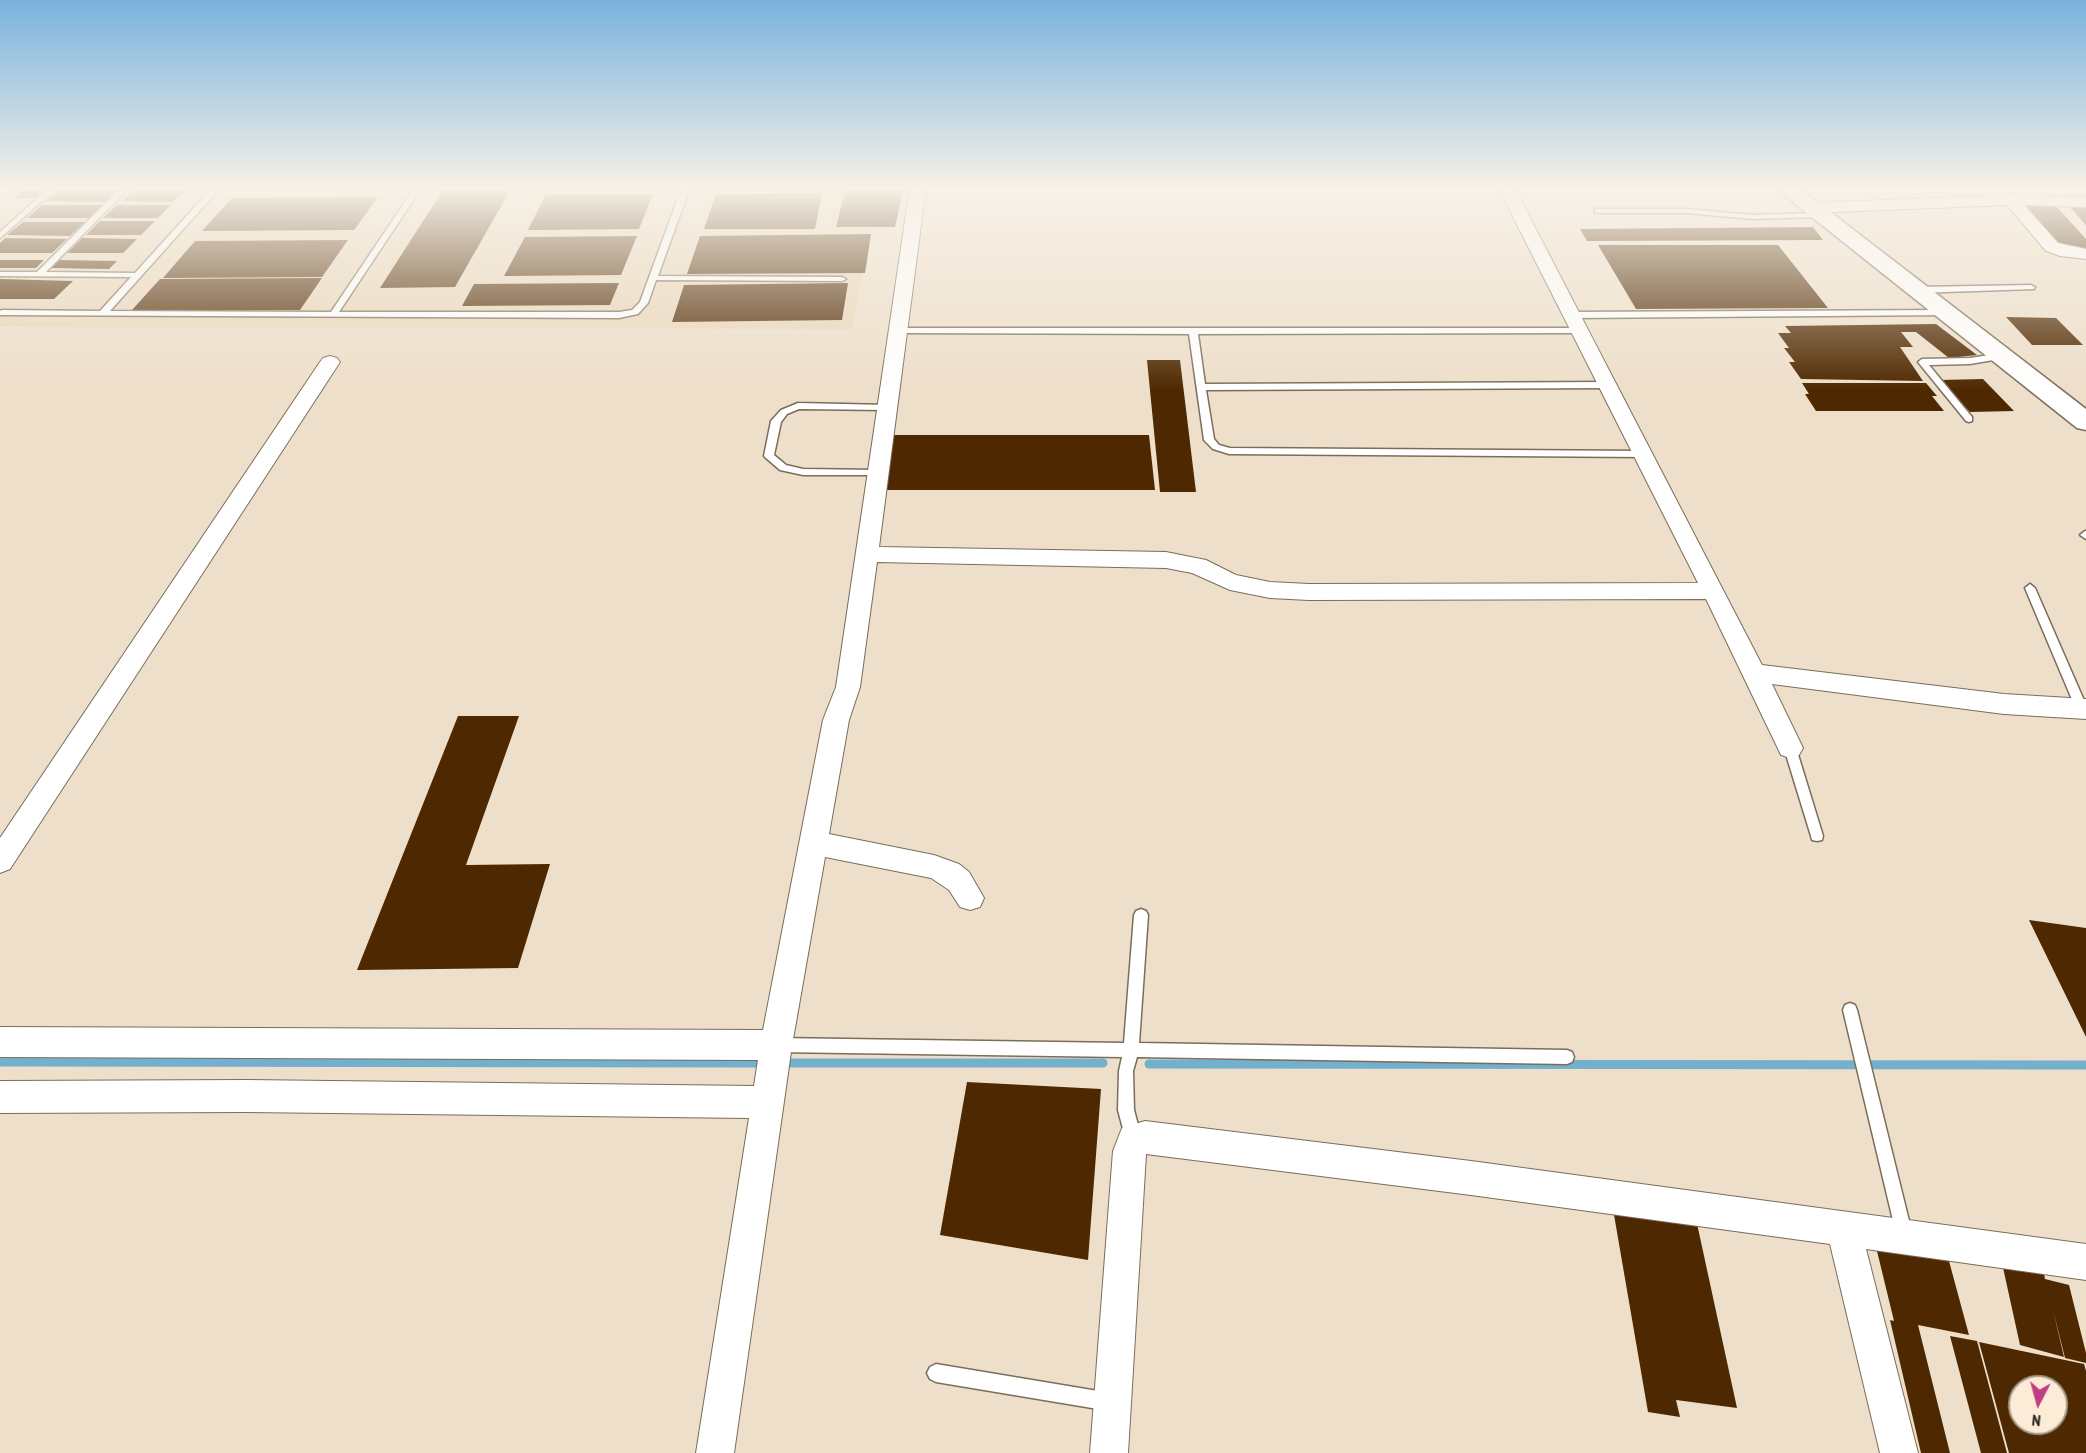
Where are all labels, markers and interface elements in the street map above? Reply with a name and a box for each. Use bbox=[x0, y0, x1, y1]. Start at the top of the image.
north arrow bbox=[2008, 1375, 2068, 1435]
text: N bbox=[2031, 1411, 2042, 1431]

